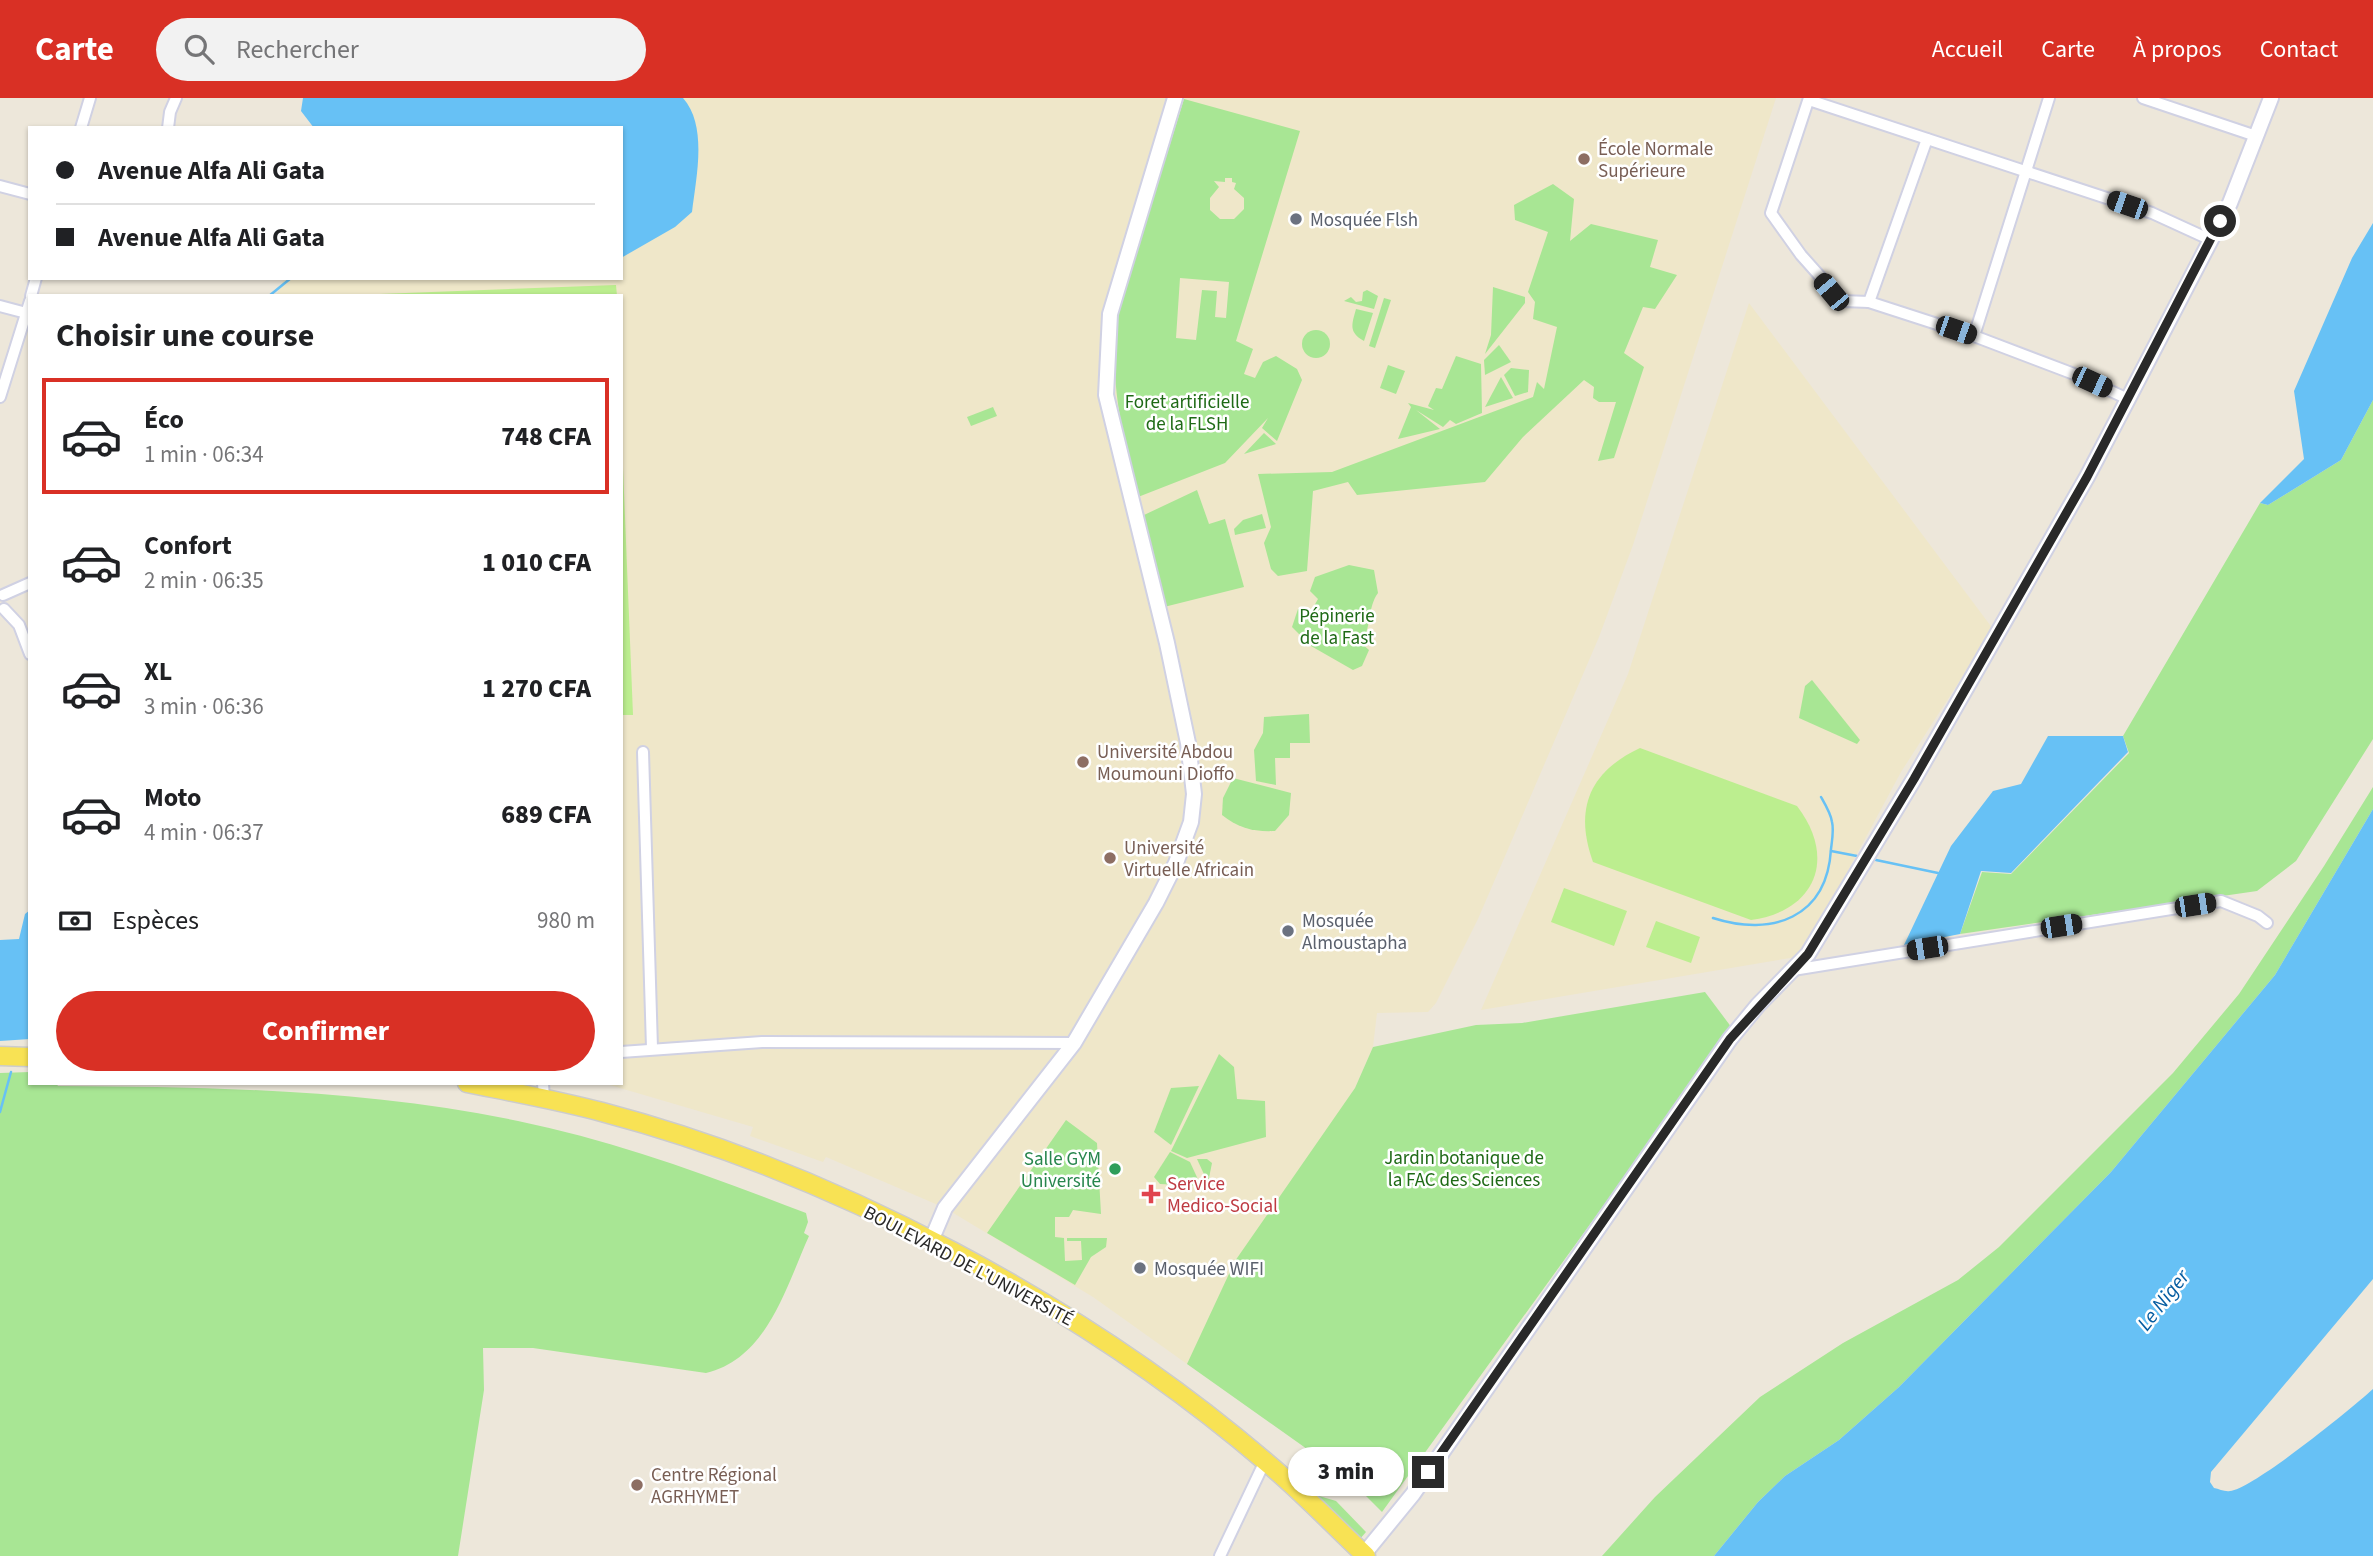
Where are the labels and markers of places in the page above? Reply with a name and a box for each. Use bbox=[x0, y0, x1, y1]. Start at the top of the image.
place label: École Normale Supérieure bbox=[1598, 136, 1713, 185]
marker: École Normale Supérieure bbox=[1576, 151, 1592, 167]
place label: Mosquée Flsh bbox=[1310, 207, 1418, 234]
marker: Mosquée Flsh bbox=[1288, 211, 1304, 227]
place label: Université Abdou Moumouni Dioffo bbox=[1097, 739, 1234, 788]
marker: Université Abdou Moumouni Dioffo bbox=[1075, 754, 1091, 770]
place label: Université Virtuelle Africain bbox=[1124, 835, 1254, 884]
marker: Université Virtuelle Africain bbox=[1102, 850, 1118, 866]
place label: Mosquée Almoustapha bbox=[1302, 908, 1407, 957]
marker: Mosquée Almoustapha bbox=[1280, 923, 1296, 939]
place label: Salle GYM Université bbox=[1021, 1146, 1101, 1195]
marker: Salle GYM Université bbox=[1107, 1161, 1123, 1177]
place label: Service Medico-Social bbox=[1167, 1171, 1278, 1220]
marker: Service Medico-Social bbox=[1141, 1184, 1161, 1204]
place label: Mosquée WIFI bbox=[1154, 1256, 1264, 1283]
marker: Mosquée WIFI bbox=[1132, 1260, 1148, 1276]
place label: Centre Régional AGRHYMET bbox=[651, 1462, 777, 1511]
marker: Centre Régional AGRHYMET bbox=[629, 1477, 645, 1493]

